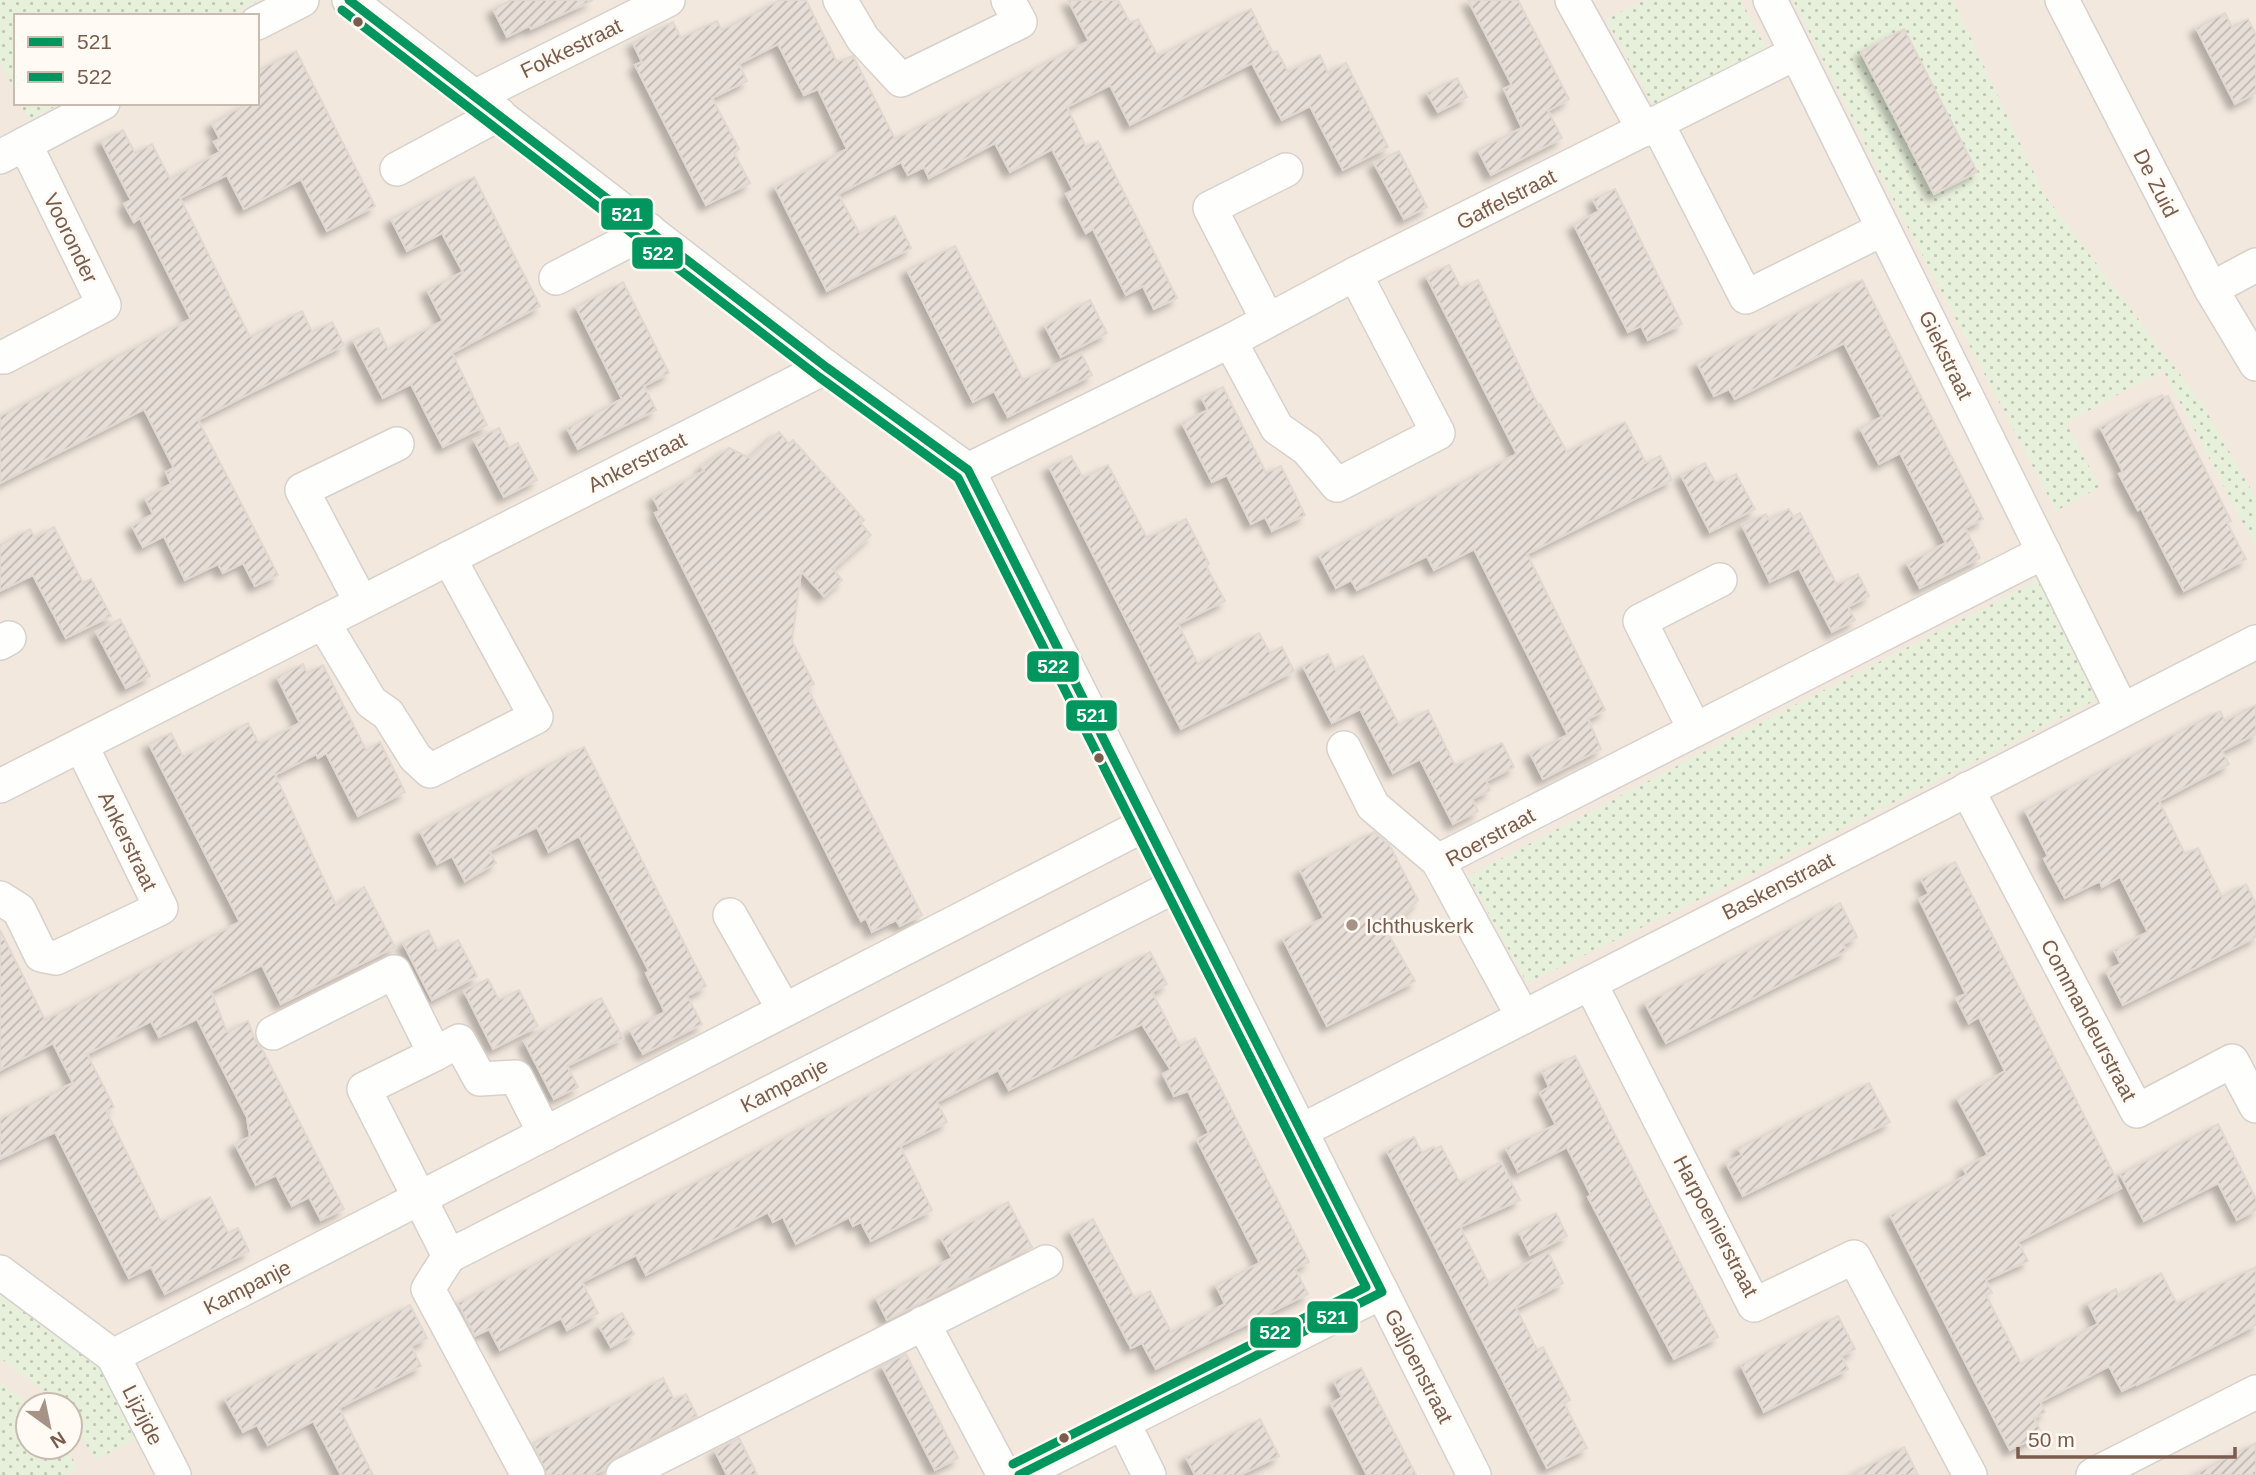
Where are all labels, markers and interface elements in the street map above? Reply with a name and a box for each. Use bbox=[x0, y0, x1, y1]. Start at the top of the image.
legend bbox=[14, 14, 259, 105]
street label: Fokkestraat bbox=[517, 14, 625, 82]
unlabelled marker bbox=[351, 15, 365, 29]
text: 521 bbox=[77, 30, 112, 53]
text: 522 bbox=[77, 65, 112, 88]
street label: De Zuid bbox=[2129, 145, 2183, 221]
street label: Gaffelstraat bbox=[1453, 164, 1560, 234]
street label: Vooronder bbox=[39, 189, 103, 287]
line badge: 521 bbox=[600, 197, 654, 231]
text: 521 bbox=[611, 204, 643, 225]
line badge: 522 bbox=[631, 236, 684, 270]
text: 522 bbox=[642, 243, 674, 264]
street label: Giekstraat bbox=[1915, 307, 1977, 403]
street label: Ankerstraat bbox=[584, 427, 690, 497]
line badge: 522 bbox=[1026, 650, 1080, 683]
text: 522 bbox=[1037, 656, 1069, 677]
line badge: 521 bbox=[1065, 699, 1118, 732]
text: 521 bbox=[1076, 705, 1108, 726]
unlabelled marker bbox=[1092, 751, 1106, 765]
street label: Ankerstraat bbox=[94, 788, 162, 894]
street label: Roerstraat bbox=[1442, 803, 1539, 871]
street label: Baskenstraat bbox=[1718, 848, 1838, 924]
place label: Ichthuskerk bbox=[1366, 914, 1474, 937]
marker: Ichthuskerk bbox=[1344, 917, 1360, 933]
street label: Commandeurstraat bbox=[2037, 935, 2141, 1105]
street label: Kampanje bbox=[737, 1053, 831, 1117]
street label: Harpoenierstraat bbox=[1669, 1152, 1763, 1301]
street label: Kampanje bbox=[200, 1255, 294, 1319]
line badge: 521 bbox=[1306, 1300, 1359, 1334]
street label: Galjoenstraat bbox=[1380, 1305, 1458, 1427]
text: 521 bbox=[1316, 1307, 1348, 1328]
line badge: 522 bbox=[1249, 1316, 1302, 1349]
text: 522 bbox=[1259, 1322, 1291, 1343]
street label: Lijzijde bbox=[118, 1381, 168, 1449]
north arrow bbox=[14, 1391, 84, 1461]
scale bar bbox=[2018, 1416, 2235, 1460]
text: N bbox=[47, 1427, 69, 1452]
text: 50 m bbox=[2028, 1428, 2075, 1451]
unlabelled marker bbox=[1057, 1431, 1071, 1445]

